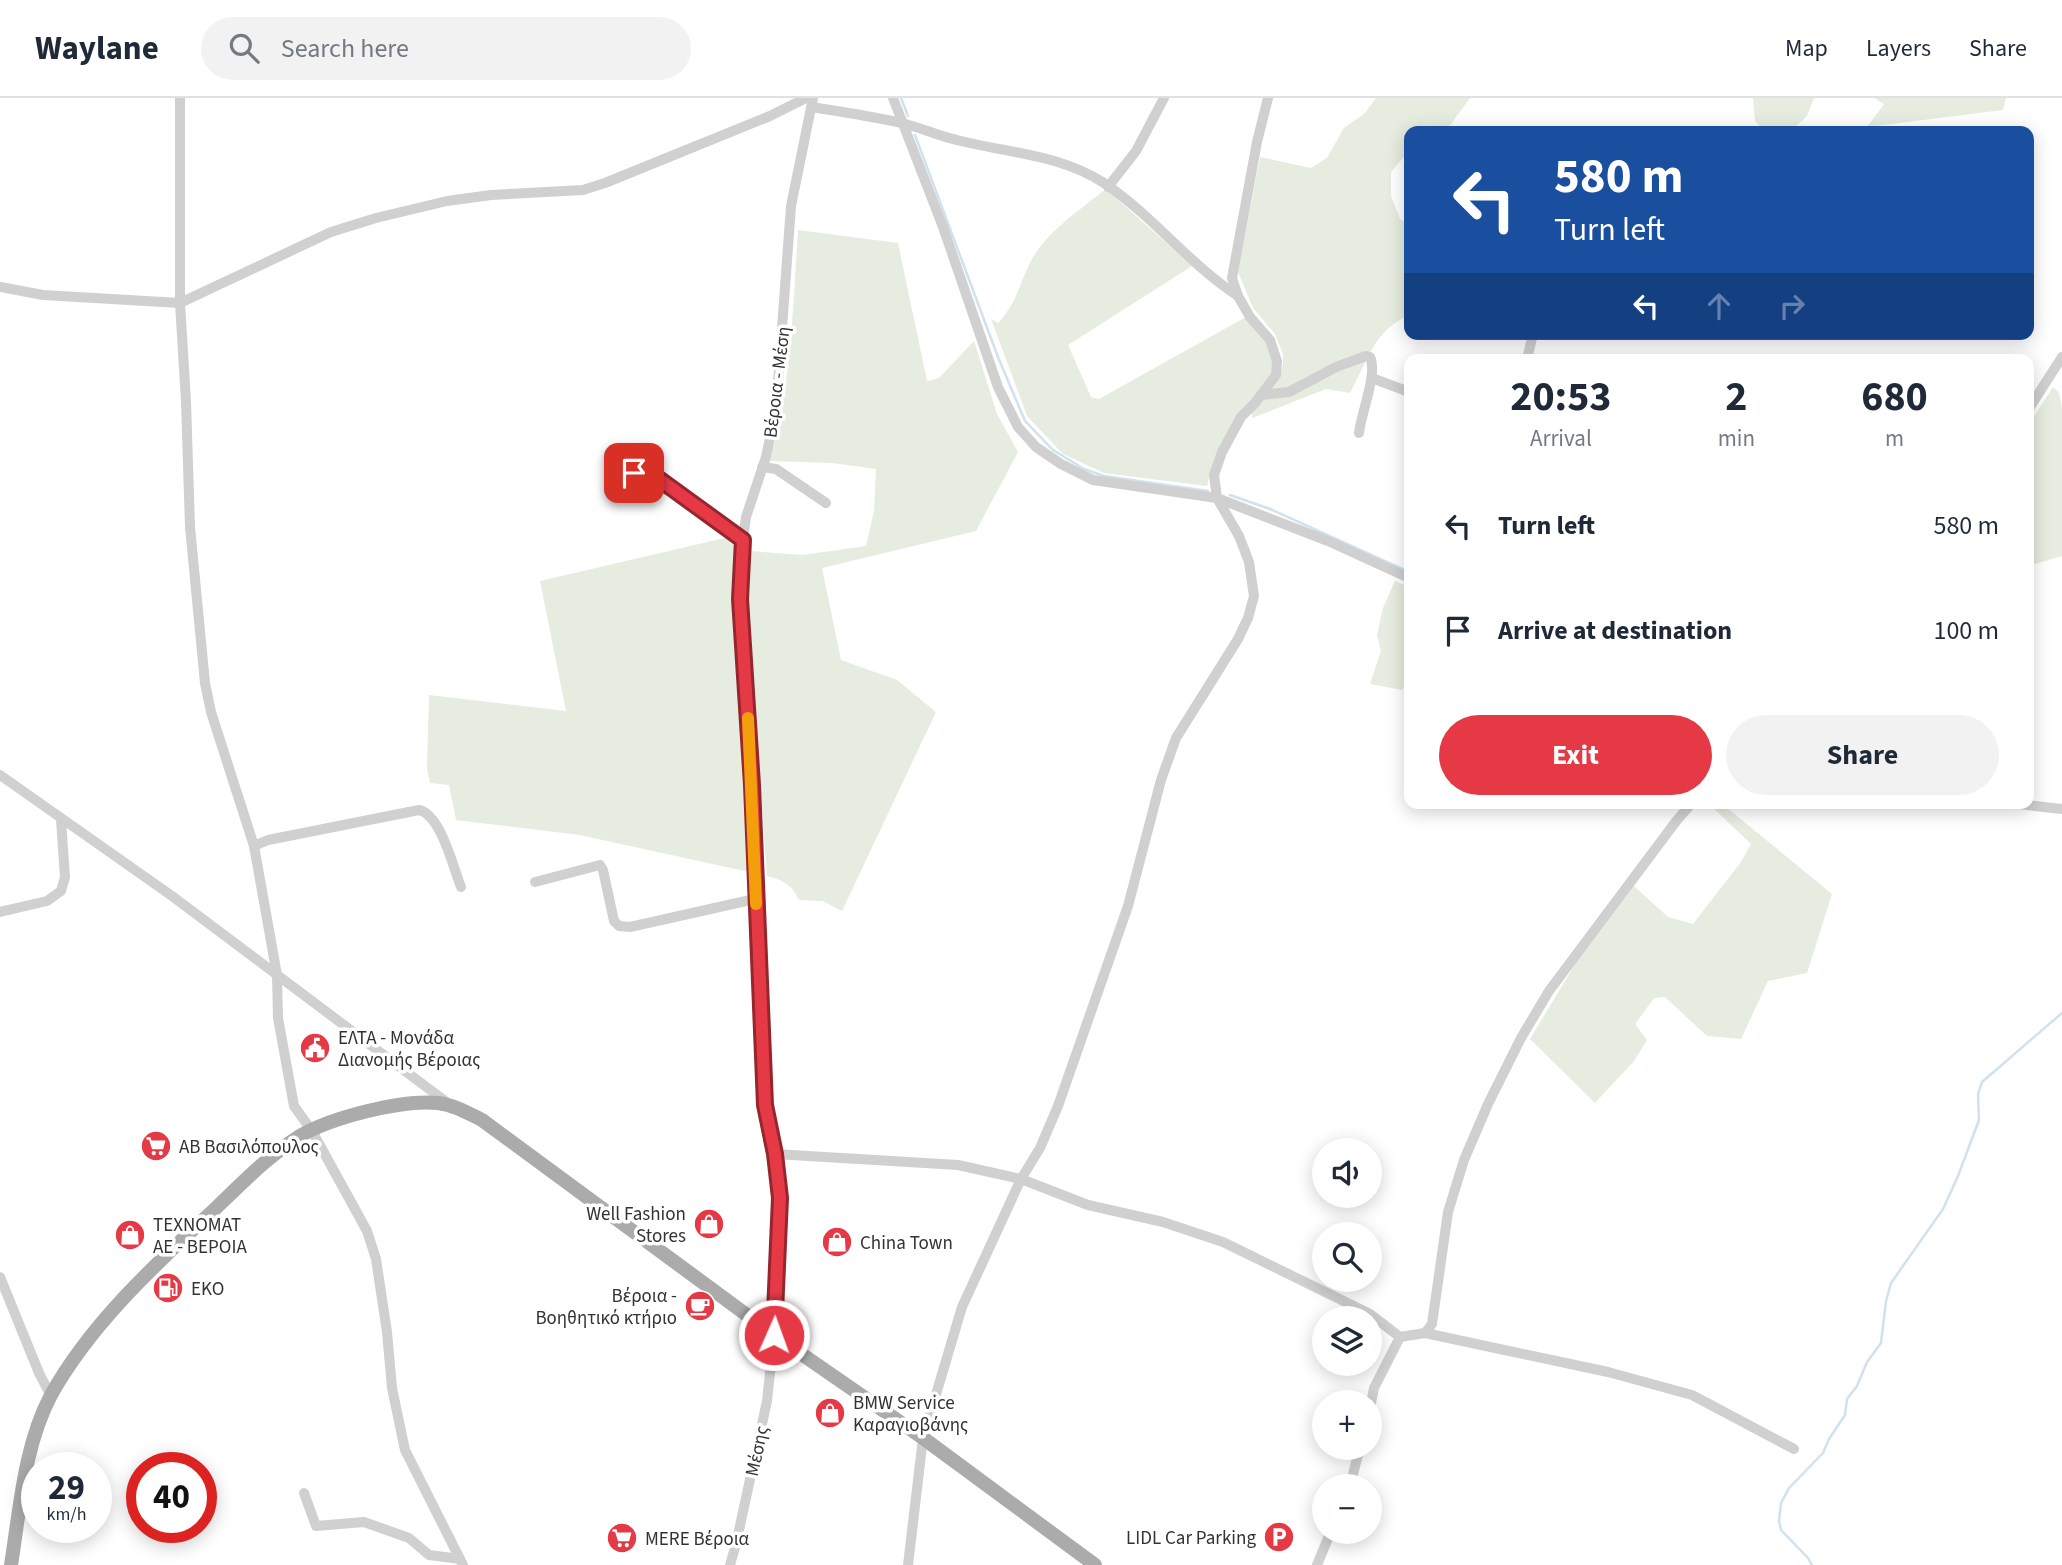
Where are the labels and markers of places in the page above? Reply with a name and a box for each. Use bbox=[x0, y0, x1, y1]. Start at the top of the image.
pin bbox=[604, 443, 664, 503]
place label: ΕΛΤΑ - Μονάδα Διανομής Βέροιας bbox=[338, 1025, 480, 1074]
public building icon: ΕΛΤΑ - Μονάδα Διανομής Βέροιας bbox=[298, 1031, 332, 1065]
supermarket icon: ΑΒ Βασιλόπουλος bbox=[139, 1129, 173, 1163]
place label: ΑΒ Βασιλόπουλος bbox=[179, 1134, 319, 1161]
place label: Well Fashion Stores bbox=[586, 1201, 686, 1250]
shop icon: Well Fashion Stores bbox=[692, 1207, 726, 1241]
place label: ΤΕΧΝΟΜΑΤ ΑΕ - ΒΕΡΟΙΑ bbox=[153, 1212, 247, 1261]
shop icon: ΤΕΧΝΟΜΑΤ ΑΕ - ΒΕΡΟΙΑ bbox=[113, 1218, 147, 1252]
shop icon: China Town bbox=[820, 1225, 854, 1259]
place label: China Town bbox=[860, 1230, 953, 1257]
fuel station icon: EKO bbox=[151, 1271, 185, 1305]
place label: EKO bbox=[191, 1276, 224, 1303]
place label: Βέροια - Βοηθητικό κτήριο bbox=[535, 1283, 677, 1332]
cafe icon: Βέροια - Βοηθητικό κτήριο bbox=[683, 1289, 717, 1323]
place label: BMW Service Καραγιοβάνης bbox=[853, 1390, 968, 1439]
shop icon: BMW Service Καραγιοβάνης bbox=[813, 1396, 847, 1430]
parking icon: LIDL Car Parking bbox=[1262, 1520, 1296, 1554]
supermarket icon: MERE Βέροια bbox=[605, 1521, 639, 1555]
place label: LIDL Car Parking bbox=[1126, 1525, 1256, 1552]
place label: MERE Βέροια bbox=[645, 1526, 750, 1553]

